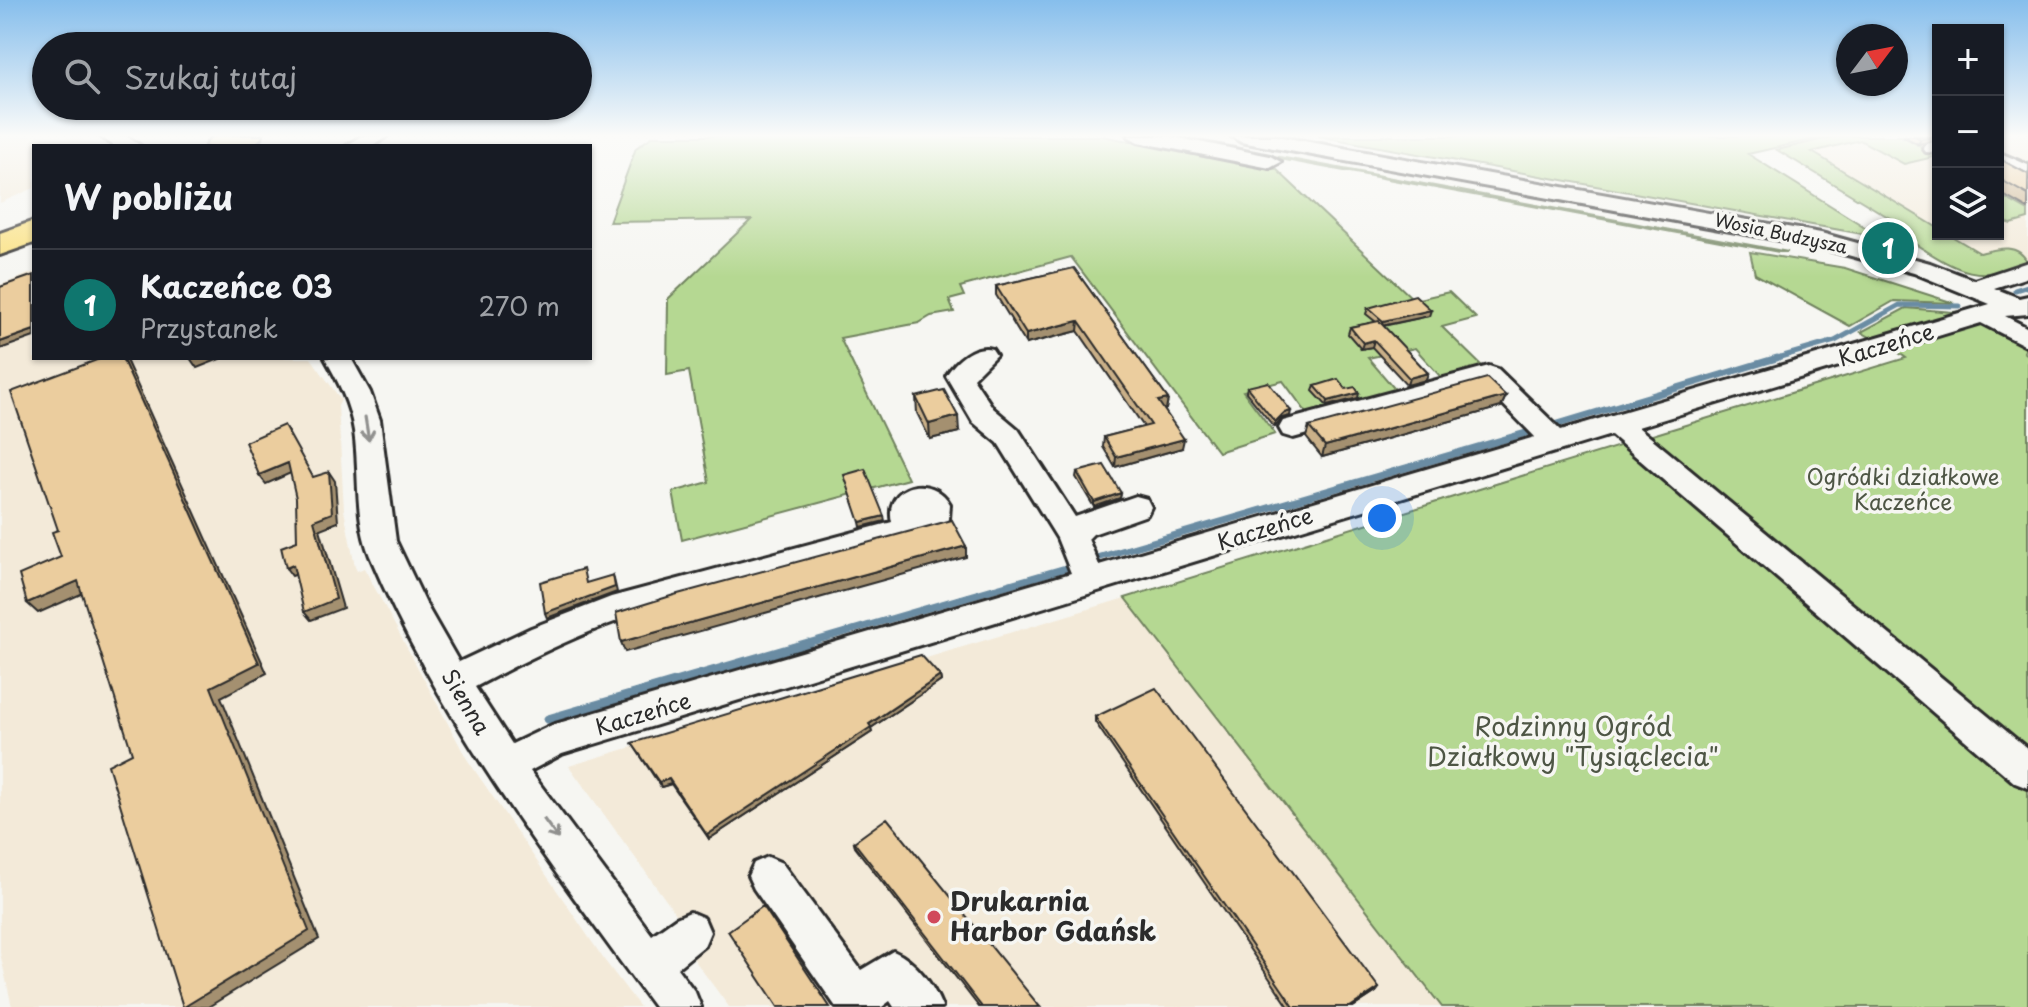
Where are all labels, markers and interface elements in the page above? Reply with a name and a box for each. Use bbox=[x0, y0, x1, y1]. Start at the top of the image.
north arrow bbox=[1836, 24, 1908, 96]
map controls bbox=[1932, 24, 2004, 240]
button: + bbox=[1932, 24, 2004, 96]
search box bbox=[32, 32, 592, 120]
icon: search bbox=[60, 54, 104, 98]
text: Szukaj tutaj bbox=[124, 54, 297, 99]
button: − bbox=[1932, 96, 2004, 168]
button: layers bbox=[1932, 168, 2004, 240]
text: W pobliżu bbox=[64, 170, 233, 222]
street label: Wosia Budzysza bbox=[1712, 205, 1851, 260]
pin: 1 bbox=[1862, 218, 1914, 278]
text: Kaczeńce 03 bbox=[140, 263, 333, 308]
text: 1 bbox=[84, 286, 96, 325]
text: 270 m bbox=[479, 286, 560, 325]
text: Przystanek bbox=[140, 308, 278, 347]
street label: Kaczeńce bbox=[1834, 313, 1937, 374]
one-way arrow bbox=[360, 416, 375, 442]
park label: Ogródki działkowe Kaczeńce bbox=[1807, 459, 1999, 517]
street label: Kaczeńce bbox=[1213, 497, 1316, 558]
your location bbox=[1362, 498, 1402, 538]
street label: Sienna bbox=[435, 662, 500, 740]
street label: Kaczeńce bbox=[591, 682, 694, 743]
park label: Rodzinny Ogród Działkowy "Tysiąclecia" bbox=[1427, 706, 1719, 775]
one-way arrow bbox=[543, 818, 559, 840]
place label: Drukarnia Harbor Gdańsk bbox=[950, 881, 1156, 950]
marker: Drukarnia Harbor Gdańsk bbox=[925, 908, 943, 926]

